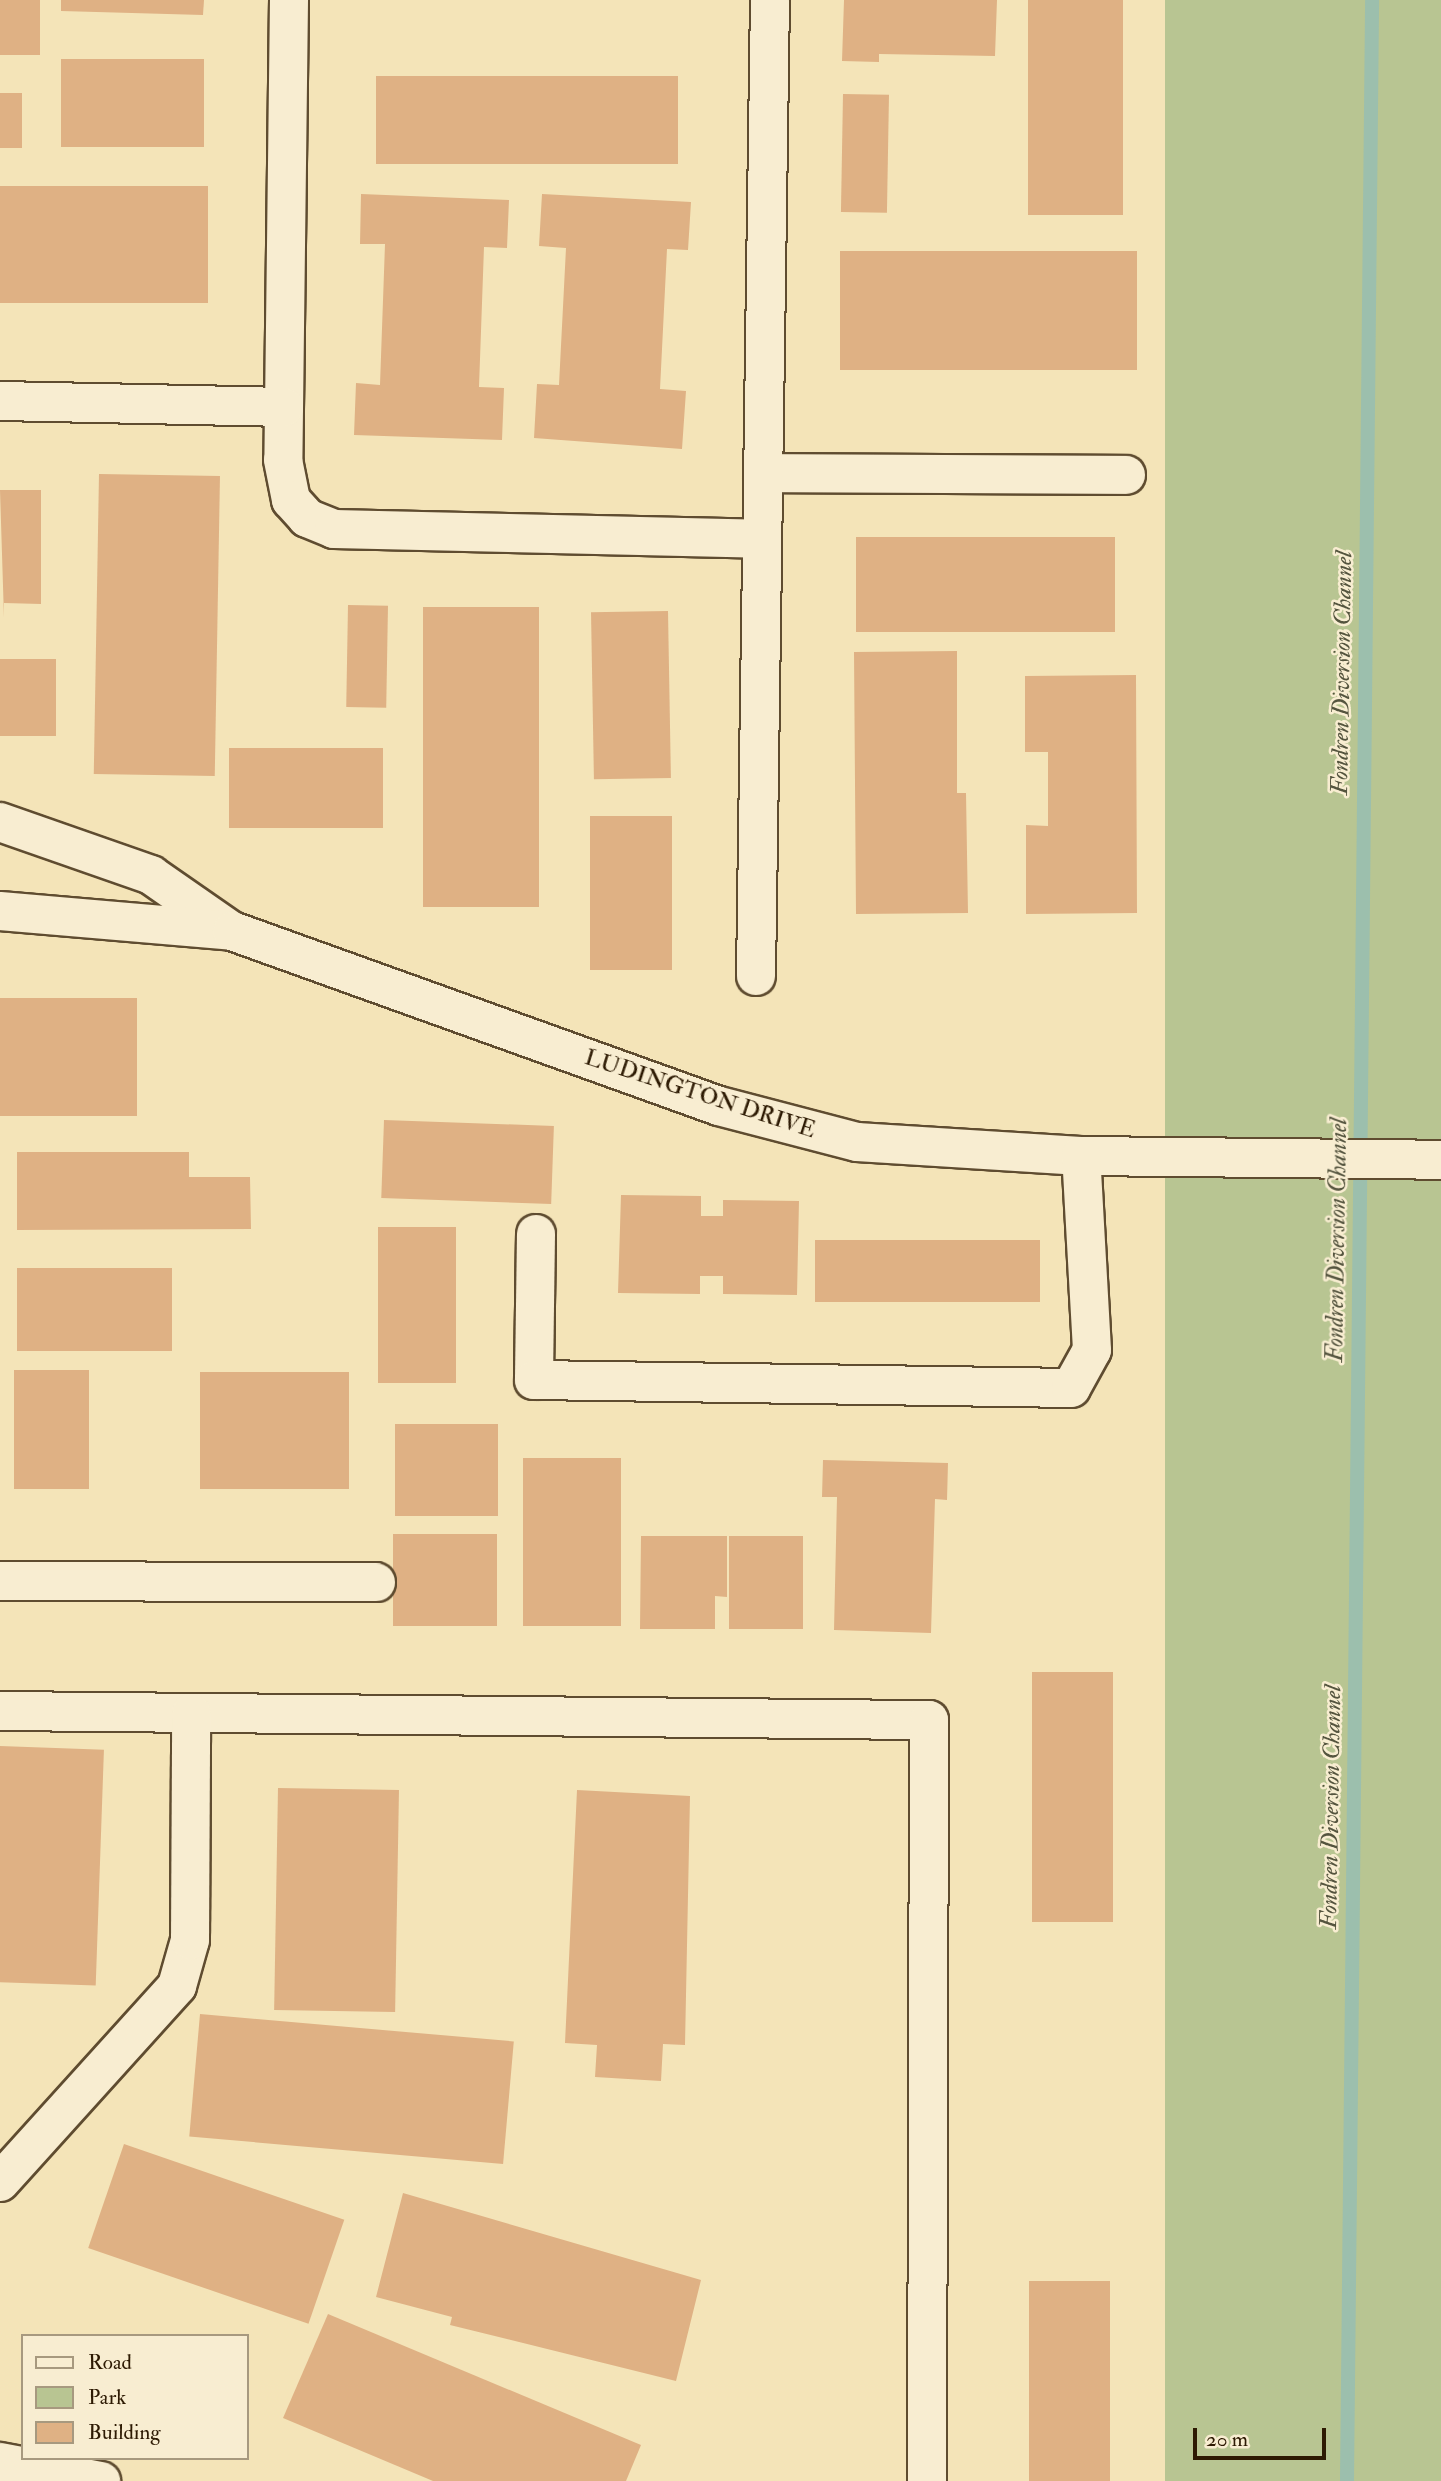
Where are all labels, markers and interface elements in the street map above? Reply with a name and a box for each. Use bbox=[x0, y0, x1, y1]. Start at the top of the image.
water label: Fondren Diversion Channel bbox=[1325, 551, 1359, 795]
street label: LUDINGTON DRIVE bbox=[581, 1044, 819, 1144]
water label: Fondren Diversion Channel bbox=[1320, 1118, 1354, 1362]
water label: Fondren Diversion Channel bbox=[1314, 1685, 1348, 1929]
legend bbox=[21, 2334, 248, 2460]
text: Road bbox=[88, 2349, 132, 2376]
text: Park bbox=[88, 2384, 126, 2411]
scale bar bbox=[1196, 2414, 1329, 2458]
text: Building bbox=[88, 2419, 161, 2446]
text: 20 m bbox=[1206, 2426, 1248, 2453]

